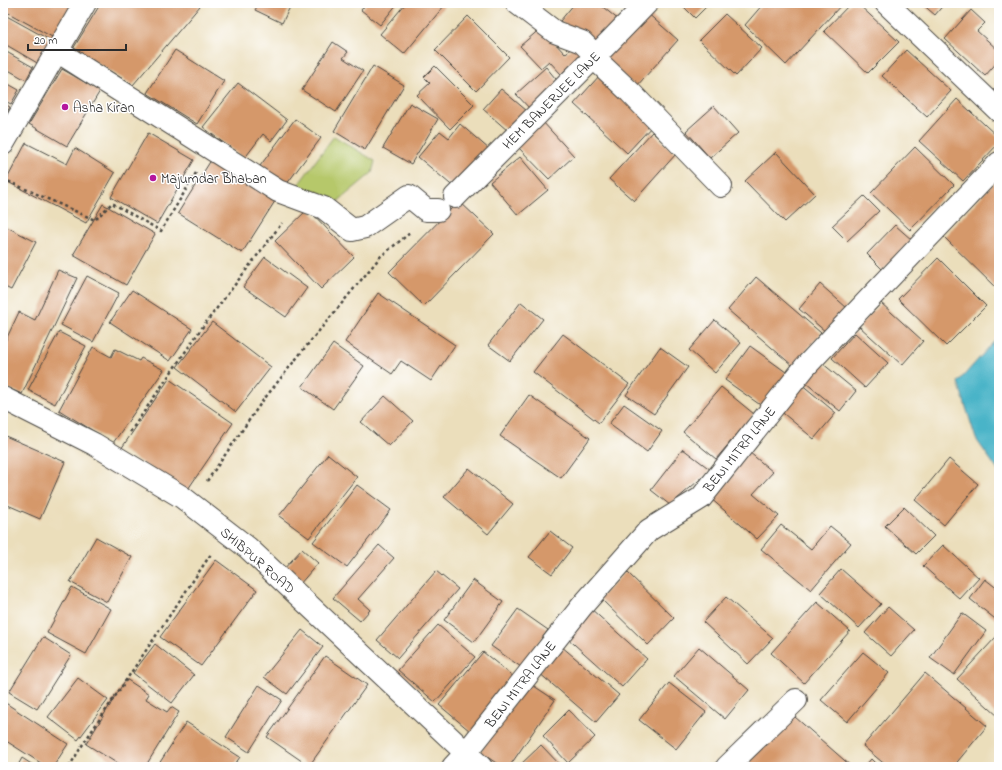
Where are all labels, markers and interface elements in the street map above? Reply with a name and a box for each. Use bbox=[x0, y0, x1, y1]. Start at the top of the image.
scale bar bbox=[28, 26, 126, 52]
text: 20 m bbox=[34, 32, 57, 50]
street label: HEM BANERJEE LANE bbox=[498, 47, 606, 155]
place label: Asha Kiran bbox=[73, 98, 135, 119]
marker: Asha Kiran bbox=[60, 102, 70, 112]
place label: Majumdar Bhaban bbox=[161, 169, 267, 190]
marker: Majumdar Bhaban bbox=[148, 173, 158, 183]
street label: BENI MITRA LANE bbox=[698, 402, 782, 498]
street label: SHIBPUR ROAD bbox=[215, 523, 299, 600]
street label: BENI MITRA LANE bbox=[480, 637, 562, 734]

